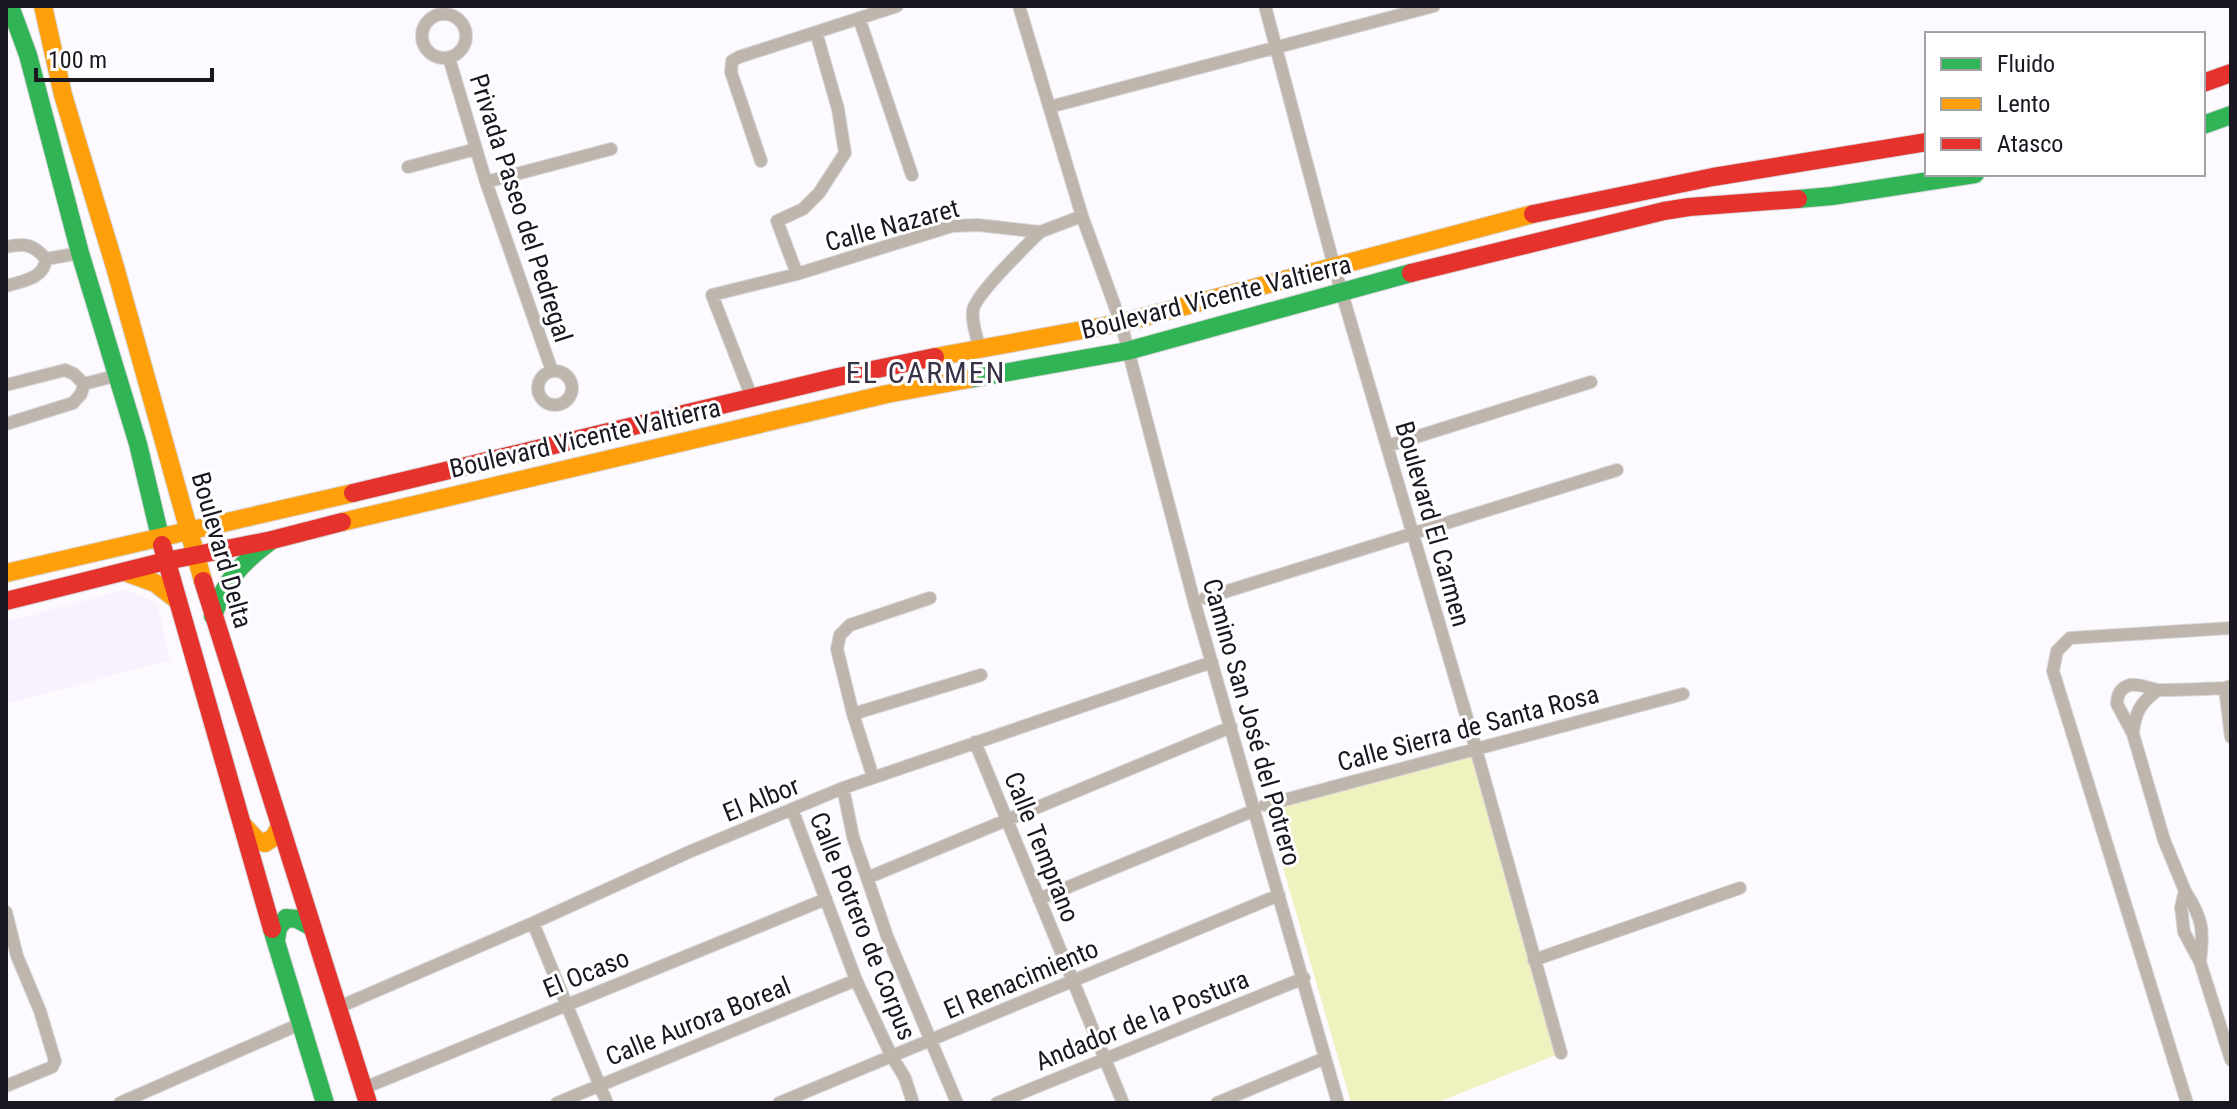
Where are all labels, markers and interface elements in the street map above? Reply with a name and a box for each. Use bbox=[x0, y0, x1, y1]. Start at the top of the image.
scale bar bbox=[36, 32, 212, 82]
legend bbox=[1925, 32, 2205, 176]
text: 100 m bbox=[48, 46, 107, 74]
text: Fluido bbox=[1997, 50, 2055, 78]
street label: Privada Paseo del Pedregal bbox=[463, 70, 579, 346]
text: Lento bbox=[1997, 90, 2050, 118]
text: Atasco bbox=[1997, 130, 2063, 158]
street label: Calle Nazaret bbox=[822, 193, 962, 257]
street label: Boulevard Vicente Valtierra bbox=[1078, 249, 1354, 345]
district label: EL CARMEN bbox=[846, 355, 1006, 390]
street label: Boulevard Vicente Valtierra bbox=[447, 392, 723, 484]
street label: Boulevard El Carmen bbox=[1389, 418, 1477, 630]
street label: Boulevard Delta bbox=[185, 469, 259, 631]
street label: Camino San José del Potrero bbox=[1197, 575, 1307, 869]
street label: Calle Sierra de Santa Rosa bbox=[1334, 679, 1602, 777]
street label: Calle Temprano bbox=[998, 768, 1086, 926]
street label: El Albor bbox=[718, 770, 804, 828]
street label: Calle Potrero de Corpus bbox=[804, 808, 922, 1044]
street label: El Renacimiento bbox=[939, 933, 1103, 1025]
street label: El Ocaso bbox=[539, 942, 633, 1004]
street label: Andador de la Postura bbox=[1031, 963, 1253, 1077]
street label: Calle Aurora Boreal bbox=[601, 970, 795, 1072]

